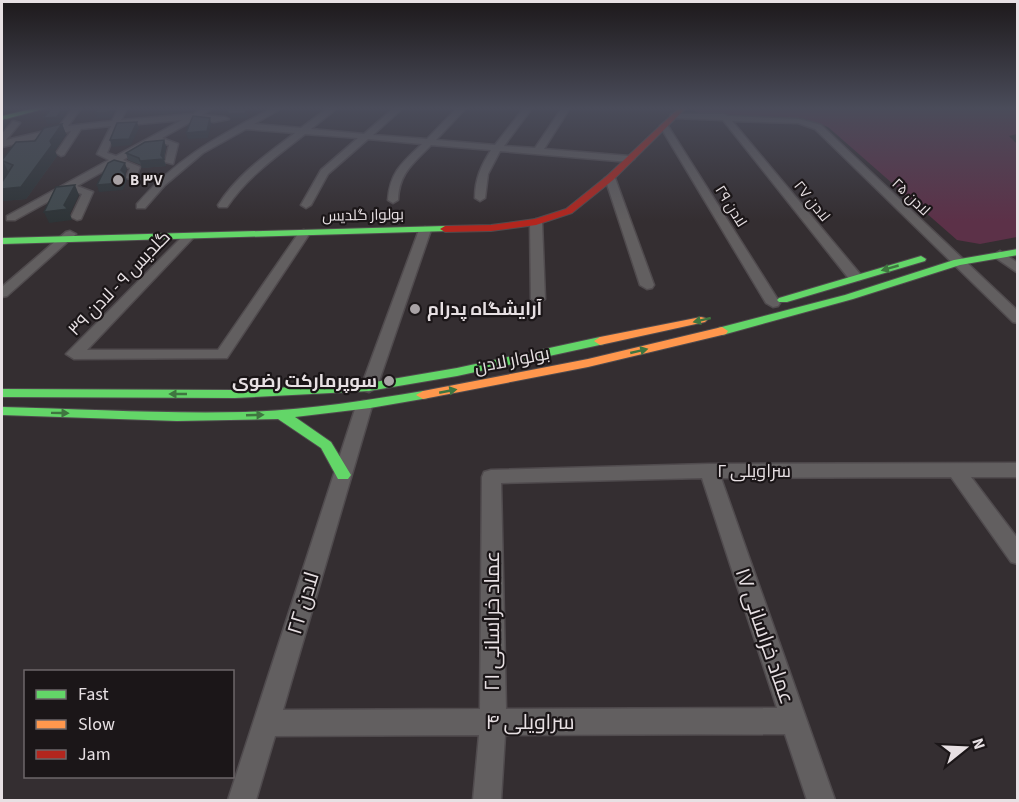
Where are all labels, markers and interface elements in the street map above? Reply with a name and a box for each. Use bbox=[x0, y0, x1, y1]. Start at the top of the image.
place label: B ۳۷ bbox=[130, 170, 163, 191]
marker: B ۳۷ bbox=[111, 173, 125, 187]
street label: لادن ۲۵ bbox=[887, 174, 934, 221]
street label: لادن ۲۷ bbox=[789, 176, 835, 226]
street label: لادن ۲۹ bbox=[710, 181, 752, 231]
street label: بولوار گلدیس bbox=[322, 204, 404, 227]
street label: گلدیس ۹ - لادن ۳۹ bbox=[63, 225, 176, 342]
one-way arrow bbox=[881, 263, 899, 273]
place label: آرایشگاه پدرام bbox=[427, 297, 543, 322]
marker: آرایشگاه پدرام bbox=[408, 302, 422, 316]
one-way arrow bbox=[693, 315, 711, 325]
street label: بولوار لادن bbox=[472, 341, 552, 380]
one-way arrow bbox=[630, 345, 648, 355]
place label: سوپرمارکت رضوی bbox=[232, 369, 377, 394]
marker: سوپرمارکت رضوی bbox=[382, 374, 396, 388]
one-way arrow bbox=[439, 386, 458, 395]
one-way arrow bbox=[168, 389, 187, 399]
one-way arrow bbox=[50, 408, 69, 417]
one-way arrow bbox=[245, 410, 264, 420]
street label: سراویلی ۲ bbox=[717, 459, 791, 484]
street label: عماد خراسانی ۲۱ bbox=[477, 551, 507, 691]
street label: عماد خراسانی ۱۷ bbox=[728, 564, 802, 708]
street label: لادن ۲۲ bbox=[279, 568, 327, 638]
legend bbox=[24, 670, 234, 778]
text: Fast bbox=[78, 682, 109, 707]
street label: سراویلی ۴ bbox=[485, 707, 575, 737]
text: Slow bbox=[78, 712, 115, 737]
north arrow bbox=[935, 718, 995, 778]
text: N bbox=[966, 735, 990, 752]
text: Jam bbox=[78, 742, 111, 767]

